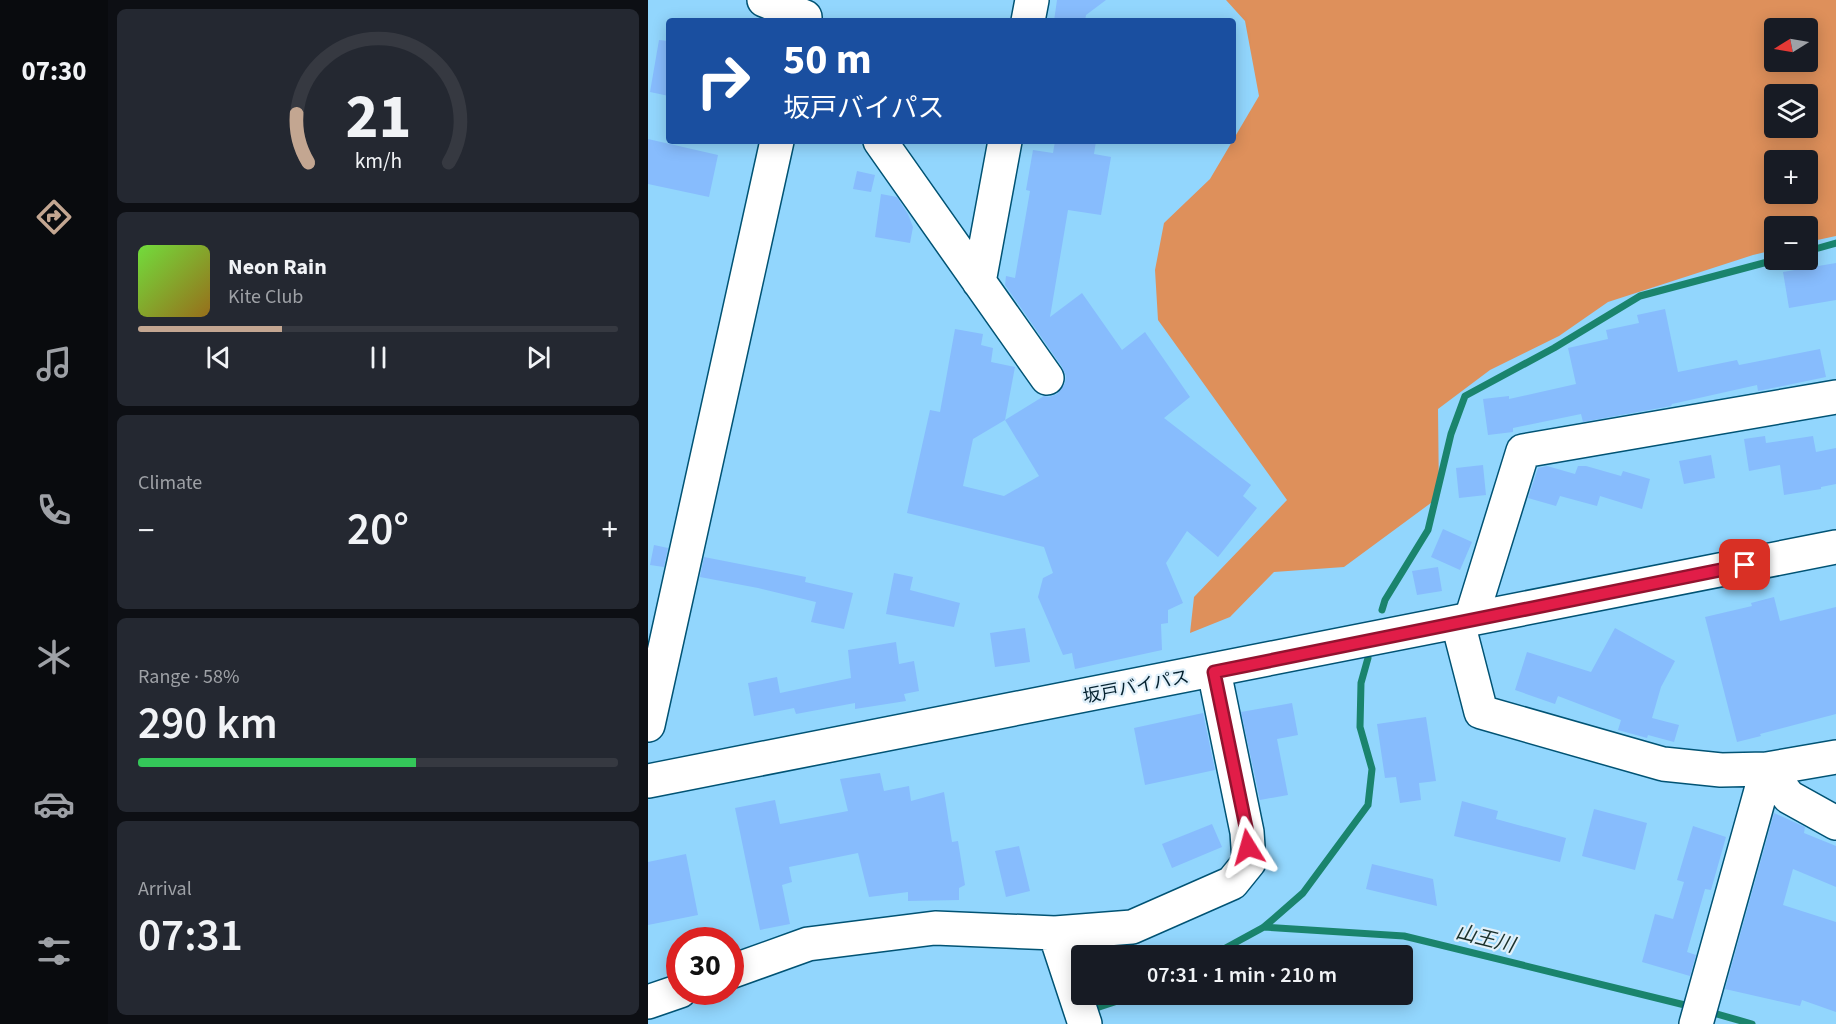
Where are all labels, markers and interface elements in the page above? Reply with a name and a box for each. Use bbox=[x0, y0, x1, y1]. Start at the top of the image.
north arrow bbox=[1764, 18, 1818, 72]
map controls bbox=[1764, 18, 1818, 270]
text: 50 m bbox=[783, 30, 872, 90]
icon: right bbox=[684, 42, 762, 120]
text: 07:30 bbox=[21, 52, 87, 91]
text: 21 bbox=[345, 73, 411, 162]
button: layers bbox=[1764, 84, 1818, 138]
text: 坂戸バイパス bbox=[783, 89, 944, 128]
text: km/h bbox=[354, 146, 402, 177]
button: + bbox=[1764, 150, 1818, 204]
icon: directions bbox=[33, 196, 75, 238]
button: − bbox=[1764, 216, 1818, 270]
text: Neon Rain bbox=[228, 251, 327, 283]
text: Kite Club bbox=[228, 283, 303, 311]
icon: previous bbox=[202, 341, 235, 374]
icon: pause bbox=[362, 341, 395, 374]
icon: next bbox=[522, 341, 555, 374]
icon: music bbox=[33, 343, 75, 385]
text: Climate bbox=[138, 469, 202, 497]
icon: phone bbox=[33, 489, 75, 531]
text: 20° bbox=[347, 498, 409, 562]
text: − bbox=[138, 507, 154, 554]
text: + bbox=[602, 507, 618, 554]
pin bbox=[1719, 539, 1770, 590]
icon: arrive bbox=[1728, 548, 1761, 581]
icon: climate bbox=[33, 636, 75, 678]
text: Range · 58% bbox=[138, 663, 239, 691]
street label: 坂戸バイパス bbox=[1081, 664, 1191, 710]
text: 290 km bbox=[138, 692, 278, 756]
icon: car bbox=[33, 783, 75, 825]
position arrow bbox=[1216, 815, 1280, 879]
text: Arrival bbox=[138, 875, 192, 903]
text: 07:31 bbox=[138, 904, 243, 968]
water label: 山王川 bbox=[1453, 918, 1519, 960]
speed limit sign: 30 bbox=[666, 927, 744, 1005]
icon: filters bbox=[33, 930, 75, 972]
text: 07:31 · 1 min · 210 m bbox=[1147, 959, 1337, 991]

